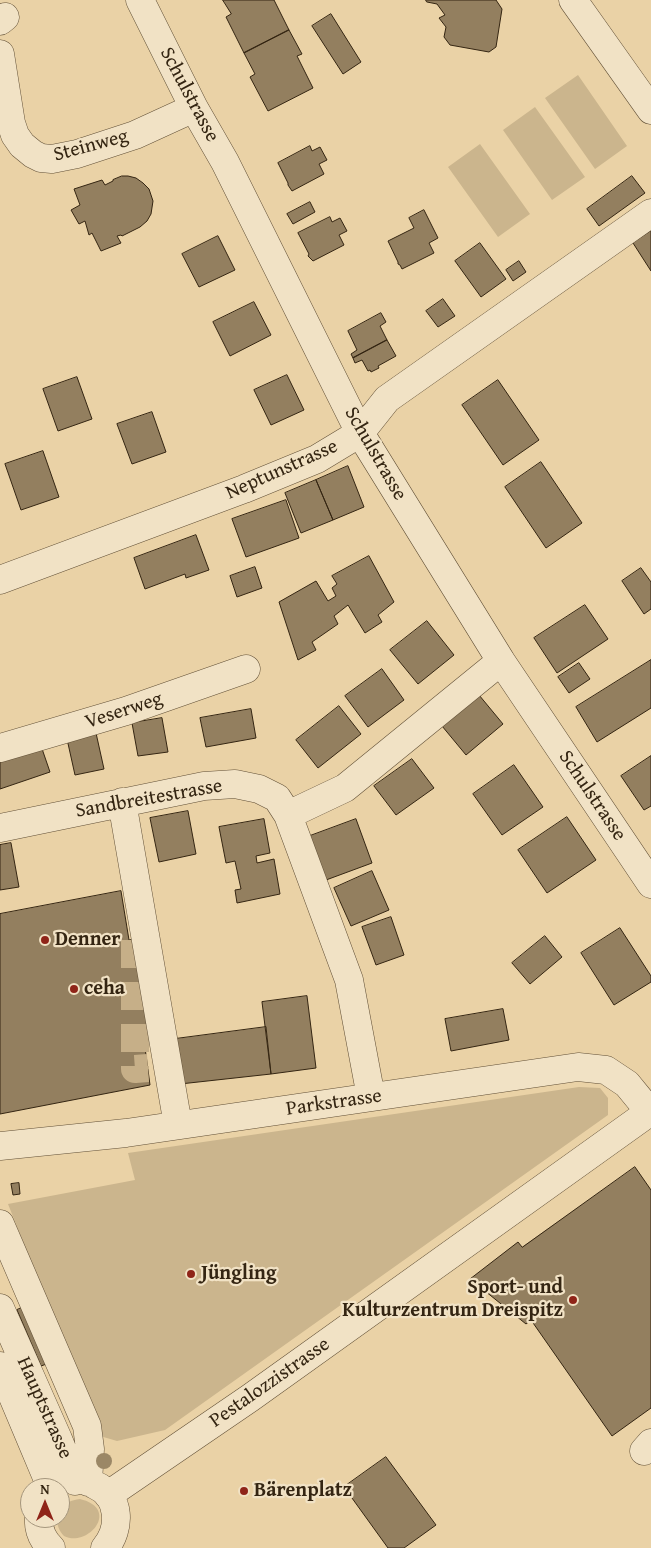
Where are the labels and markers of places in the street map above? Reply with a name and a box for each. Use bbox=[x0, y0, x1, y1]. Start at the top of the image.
place label: Denner bbox=[55, 928, 120, 952]
marker: Denner bbox=[39, 934, 51, 946]
place label: ceha bbox=[84, 977, 125, 1001]
marker: ceha bbox=[68, 983, 80, 995]
place label: Jüngling bbox=[201, 1262, 276, 1286]
marker: Jüngling bbox=[185, 1268, 197, 1280]
place label: Sport- und Kulturzentrum Dreispitz bbox=[342, 1276, 563, 1323]
marker: Sport- und Kulturzentrum Dreispitz bbox=[567, 1294, 579, 1306]
place label: Bärenplatz bbox=[254, 1479, 352, 1503]
marker: Bärenplatz bbox=[238, 1485, 250, 1497]

